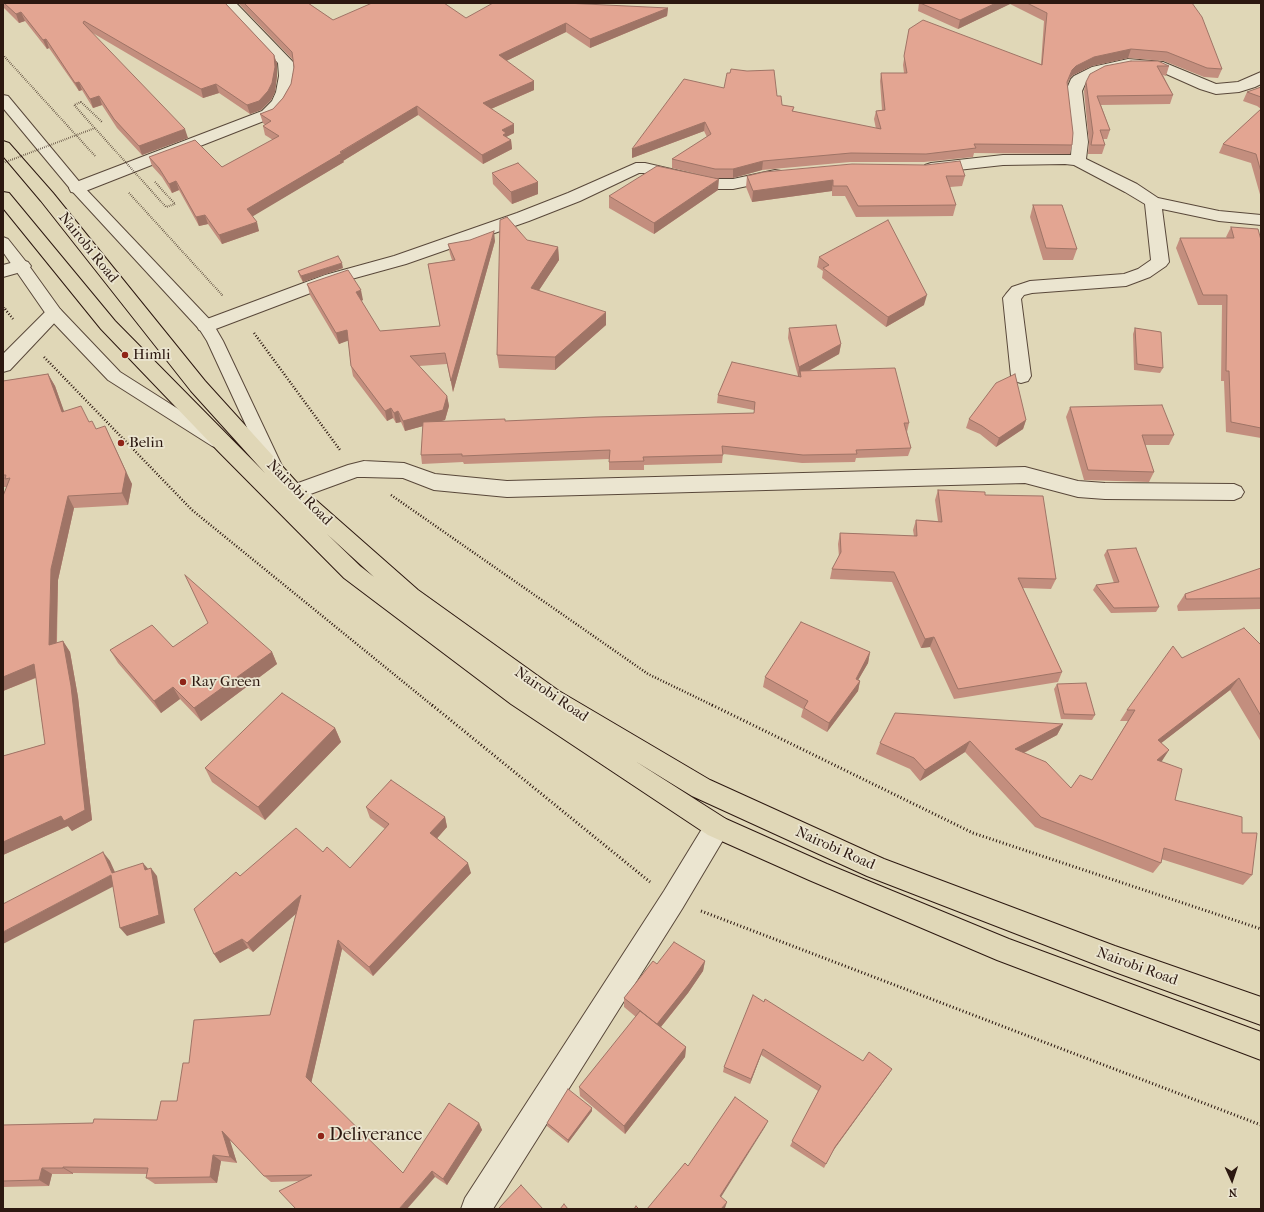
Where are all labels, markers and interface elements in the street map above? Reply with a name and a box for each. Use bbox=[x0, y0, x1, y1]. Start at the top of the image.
street label: Nairobi Road bbox=[54, 209, 122, 287]
place label: Himli bbox=[133, 346, 170, 364]
marker: Himli bbox=[120, 350, 130, 360]
place label: Belin bbox=[129, 434, 163, 452]
marker: Belin bbox=[116, 438, 126, 448]
street label: Nairobi Road bbox=[263, 457, 335, 529]
street label: Nairobi Road bbox=[511, 664, 591, 726]
place label: Ray Green bbox=[191, 673, 260, 691]
marker: Ray Green bbox=[178, 677, 188, 687]
street label: Nairobi Road bbox=[792, 823, 878, 875]
street label: Nairobi Road bbox=[1094, 944, 1180, 990]
place label: Deliverance bbox=[329, 1125, 422, 1147]
marker: Deliverance bbox=[316, 1131, 326, 1141]
north arrow bbox=[1212, 1160, 1252, 1200]
text: N bbox=[1228, 1186, 1237, 1199]

